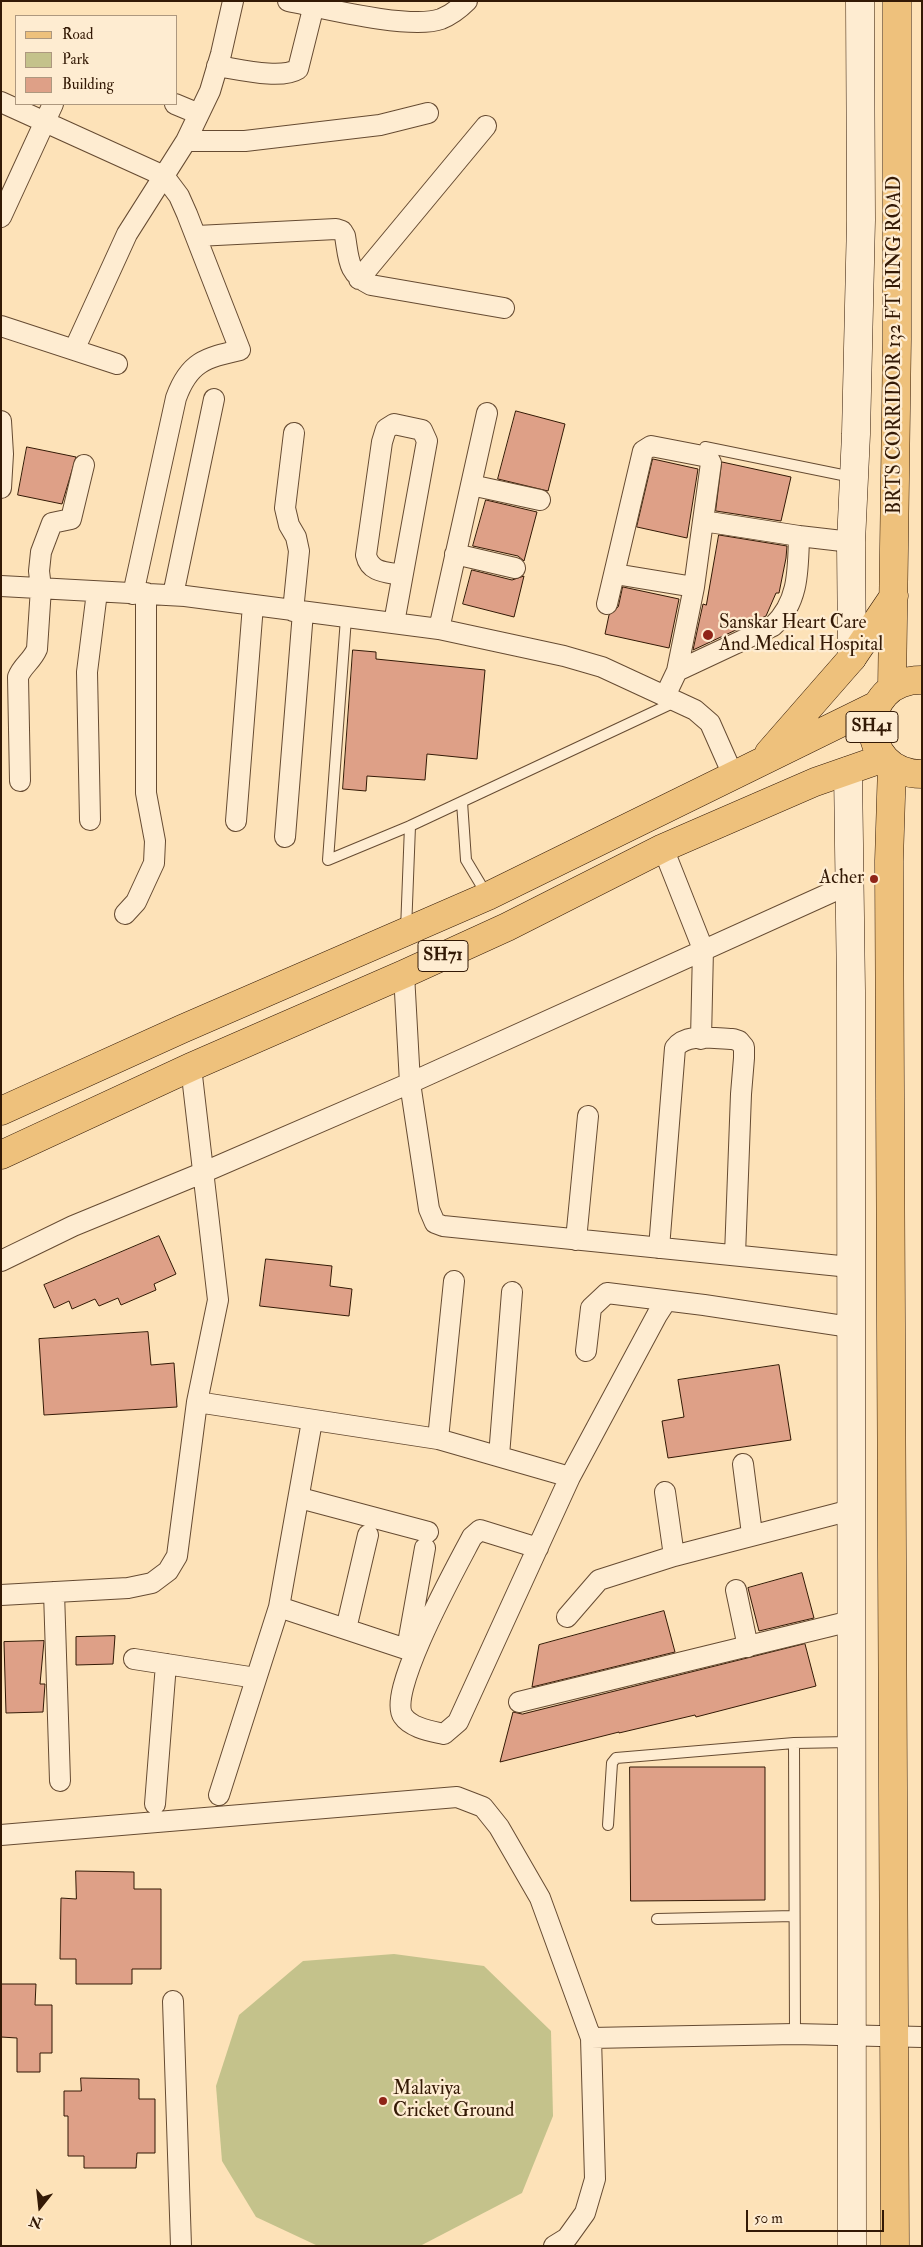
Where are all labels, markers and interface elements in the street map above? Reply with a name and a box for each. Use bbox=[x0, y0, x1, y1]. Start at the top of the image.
legend bbox=[15, 15, 178, 105]
text: Road bbox=[62, 25, 93, 44]
text: Park bbox=[62, 50, 89, 69]
text: Building bbox=[62, 75, 114, 94]
street label: BRTS CORRIDOR 132 FT RING ROAD bbox=[885, 176, 907, 514]
place label: Sanskar Heart Care And Medical Hospital bbox=[719, 613, 883, 657]
marker: Sanskar Heart Care And Medical Hospital bbox=[701, 628, 715, 642]
road number: SH41 bbox=[846, 712, 898, 742]
place label: Acher bbox=[819, 868, 864, 890]
marker: Acher bbox=[868, 873, 880, 885]
road number: SH71 bbox=[418, 940, 468, 971]
place label: Malaviya Cricket Ground bbox=[393, 2079, 514, 2123]
marker: Malaviya Cricket Ground bbox=[377, 2095, 389, 2107]
north arrow bbox=[15, 2182, 65, 2232]
scale bar bbox=[748, 2200, 886, 2232]
text: 50 m bbox=[754, 2209, 783, 2228]
text: N bbox=[27, 2212, 44, 2232]

